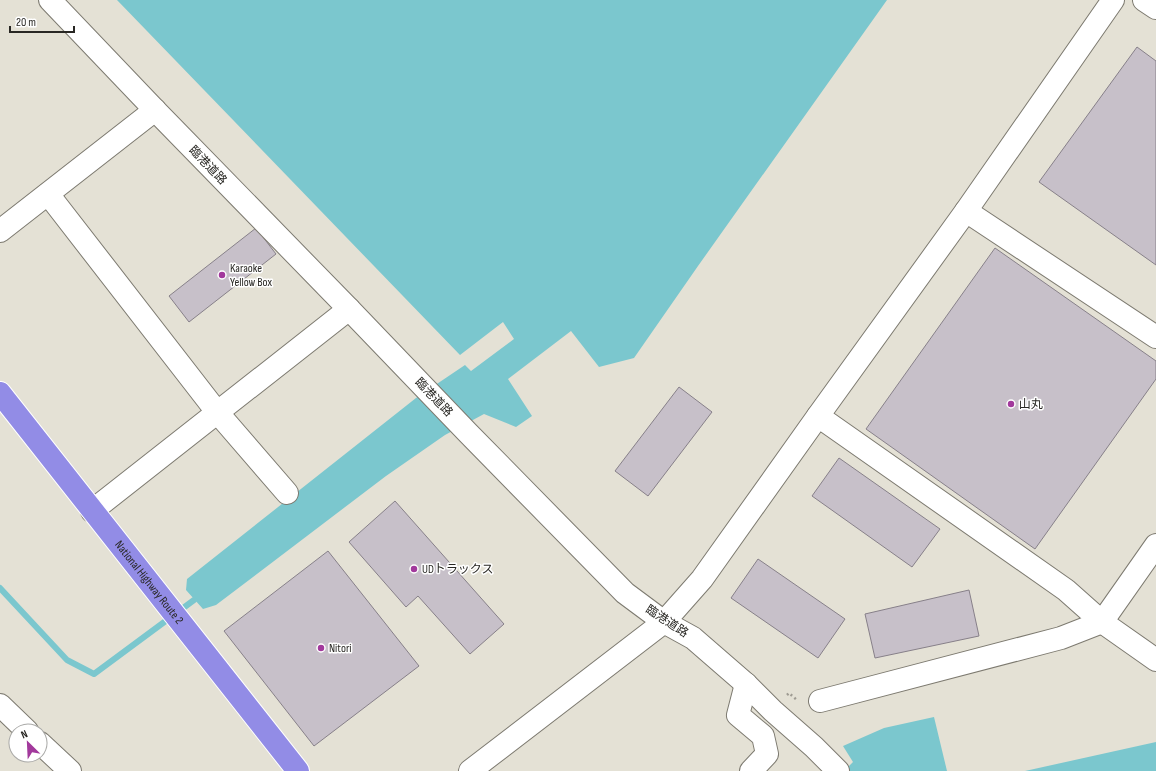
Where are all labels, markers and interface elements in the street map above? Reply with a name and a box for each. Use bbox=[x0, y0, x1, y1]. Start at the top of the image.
scale bar bbox=[10, 8, 74, 34]
text: 20 m bbox=[16, 15, 36, 30]
street label: 臨港道路 bbox=[186, 143, 230, 188]
place label: Karaoke Yellow Box bbox=[230, 261, 272, 290]
marker: Karaoke Yellow Box bbox=[217, 270, 227, 280]
street label: 臨港道路 bbox=[412, 375, 456, 420]
place label: 山丸 bbox=[1019, 397, 1043, 412]
marker: 山丸 bbox=[1006, 399, 1016, 409]
street label: National Highway Route 2 bbox=[111, 538, 186, 627]
place label: UDトラックス bbox=[422, 562, 494, 577]
marker: UDトラックス bbox=[409, 564, 419, 574]
street label: 臨港道路 bbox=[643, 602, 691, 641]
place label: Nitori bbox=[329, 641, 352, 656]
marker: Nitori bbox=[316, 643, 326, 653]
north arrow bbox=[8, 723, 48, 763]
text: N bbox=[19, 727, 30, 741]

